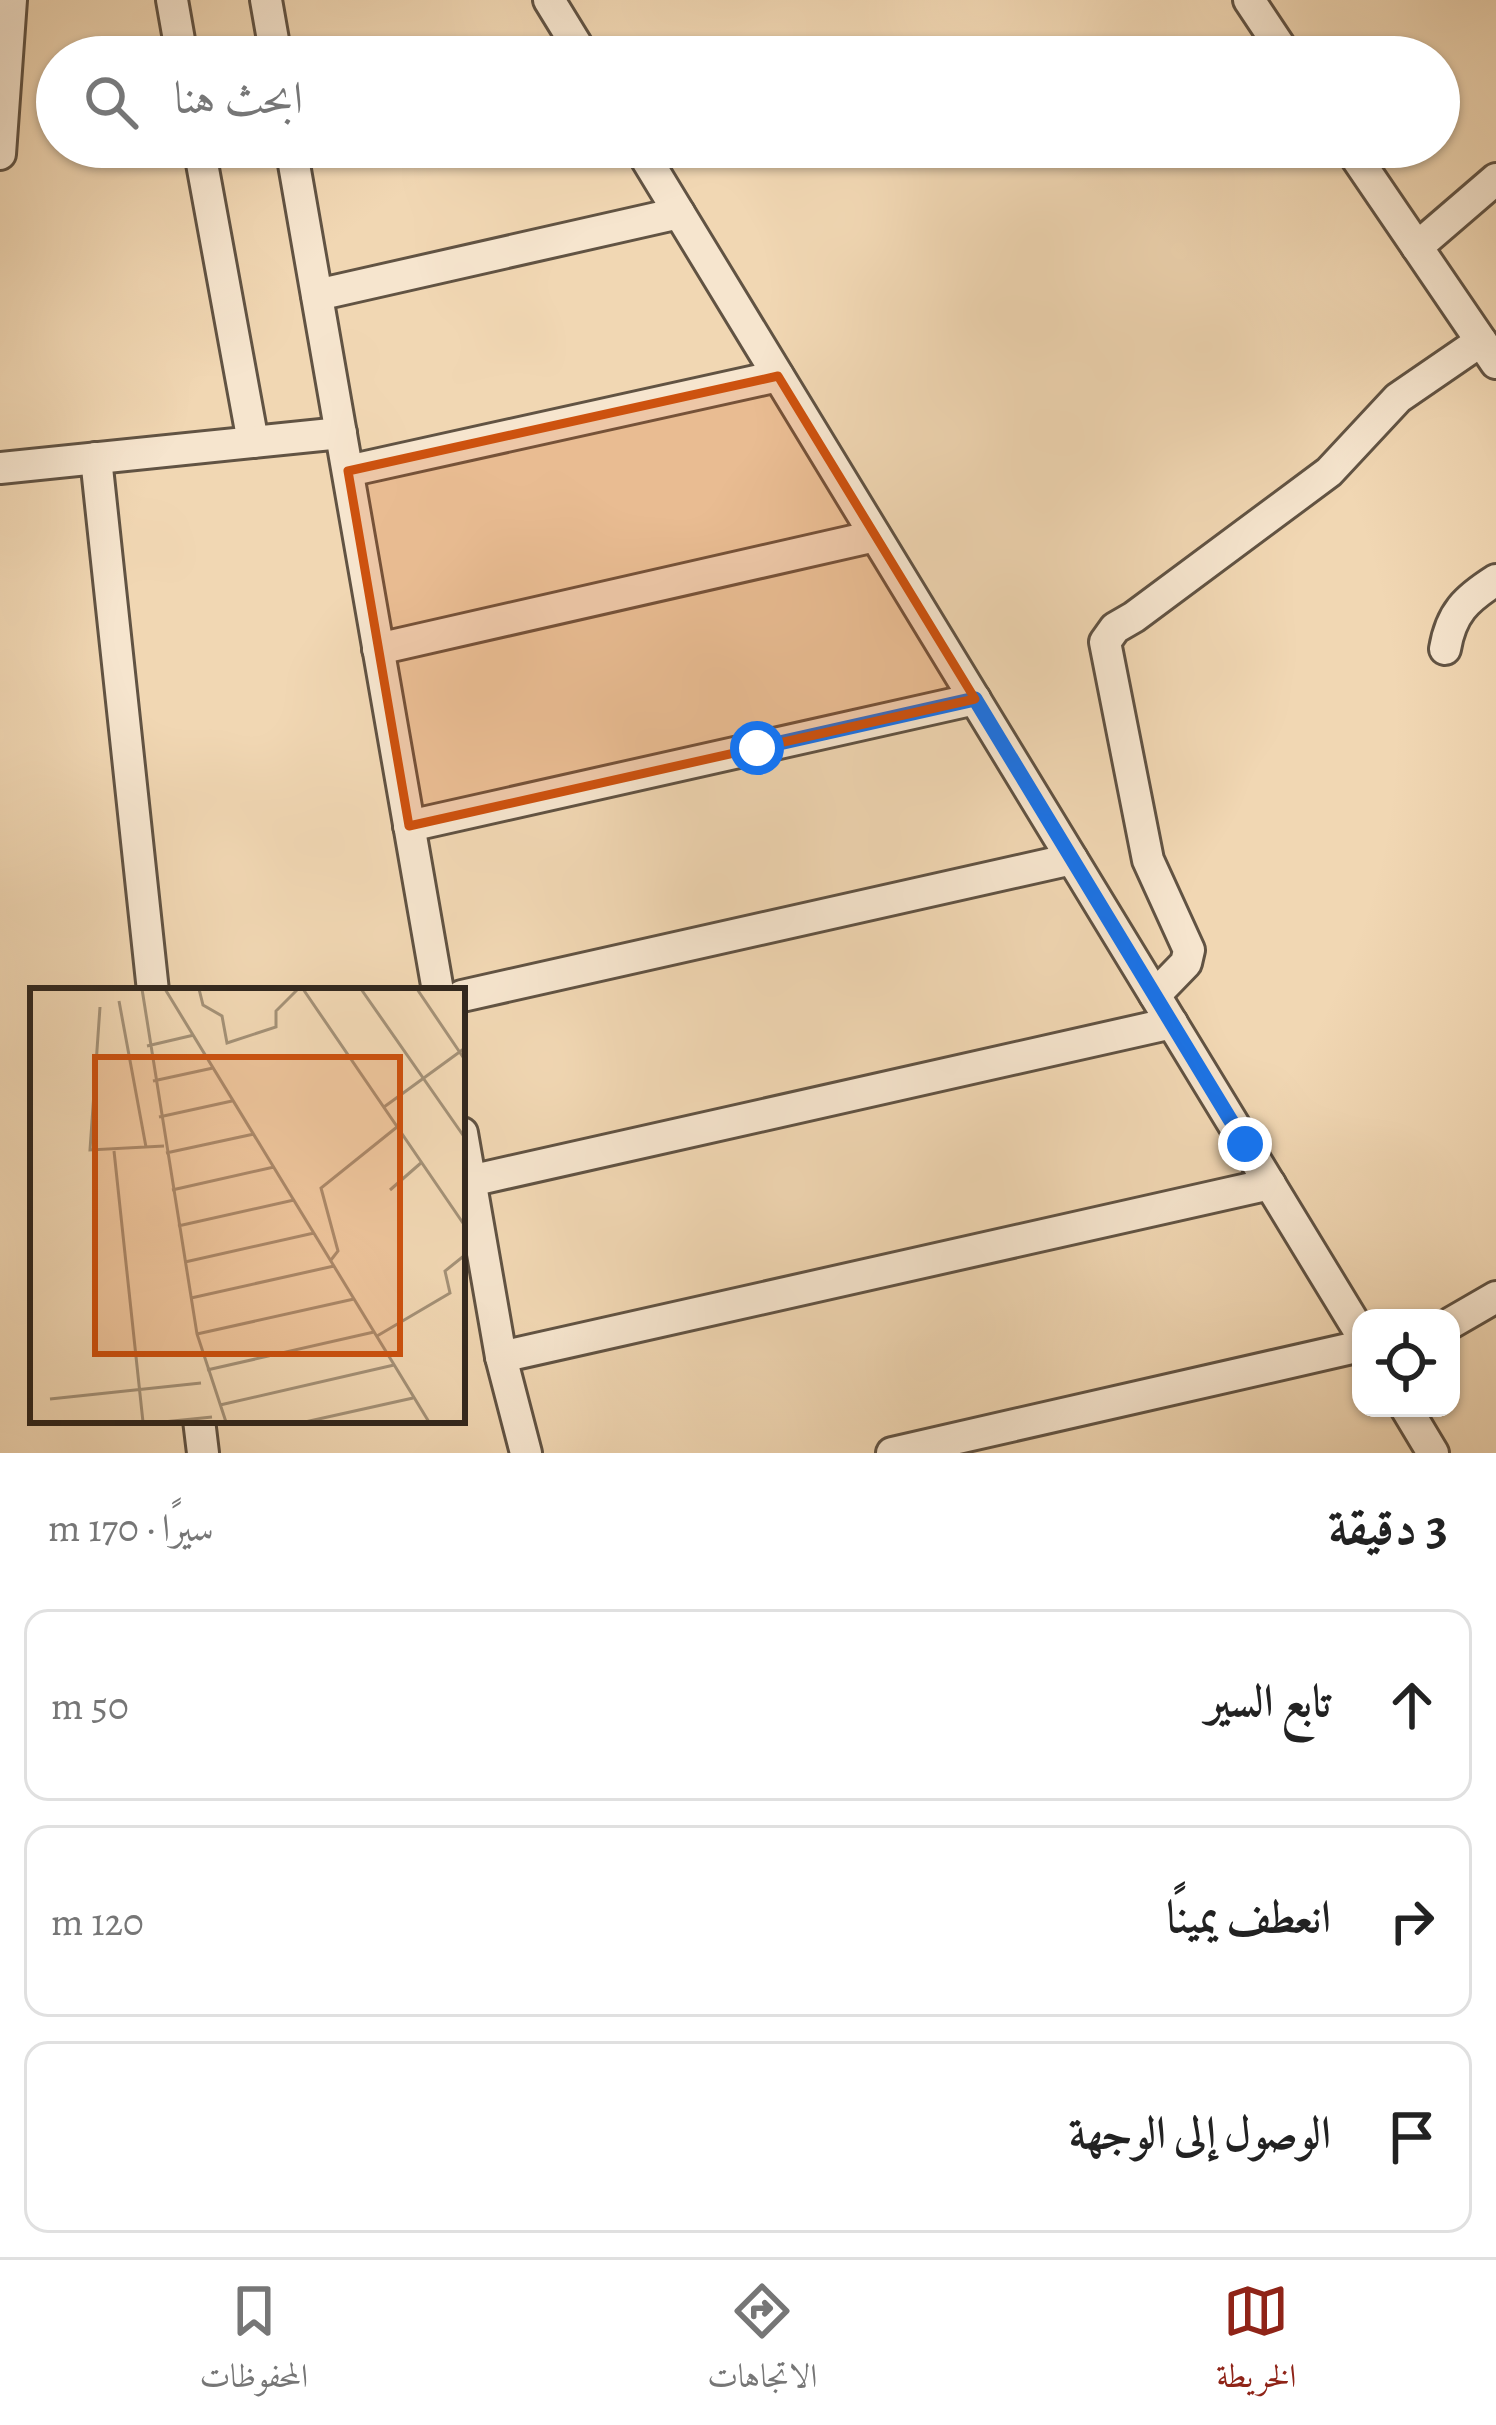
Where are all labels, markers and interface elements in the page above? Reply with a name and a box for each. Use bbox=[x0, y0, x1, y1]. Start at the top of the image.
search box bbox=[36, 36, 1460, 168]
text: ابحث هنا bbox=[174, 67, 303, 129]
icon: search bbox=[78, 69, 144, 135]
route start bbox=[730, 721, 784, 775]
inset map bbox=[30, 988, 465, 1423]
route end bbox=[1218, 1117, 1272, 1171]
map controls bbox=[1352, 1309, 1460, 1417]
button: locate bbox=[1352, 1309, 1460, 1417]
text: 3 دقيقة bbox=[1328, 1492, 1448, 1562]
text: سيرًا · 170 m bbox=[48, 1501, 214, 1554]
text: تابع السير bbox=[1206, 1670, 1331, 1732]
icon: ahead bbox=[1379, 1672, 1445, 1738]
text: 50 m bbox=[51, 1679, 129, 1732]
text: انعطف يمينًا bbox=[1166, 1886, 1331, 1948]
icon: right bbox=[1379, 1888, 1445, 1954]
text: 120 m bbox=[51, 1895, 144, 1948]
text: الوصول إلى الوجهة bbox=[1069, 2102, 1331, 2164]
icon: arrive bbox=[1379, 2104, 1445, 2170]
tab: المحفوظات bbox=[199, 2278, 308, 2408]
tab: الاتجاهات bbox=[707, 2278, 817, 2408]
tab: الخريطة bbox=[1216, 2278, 1297, 2408]

